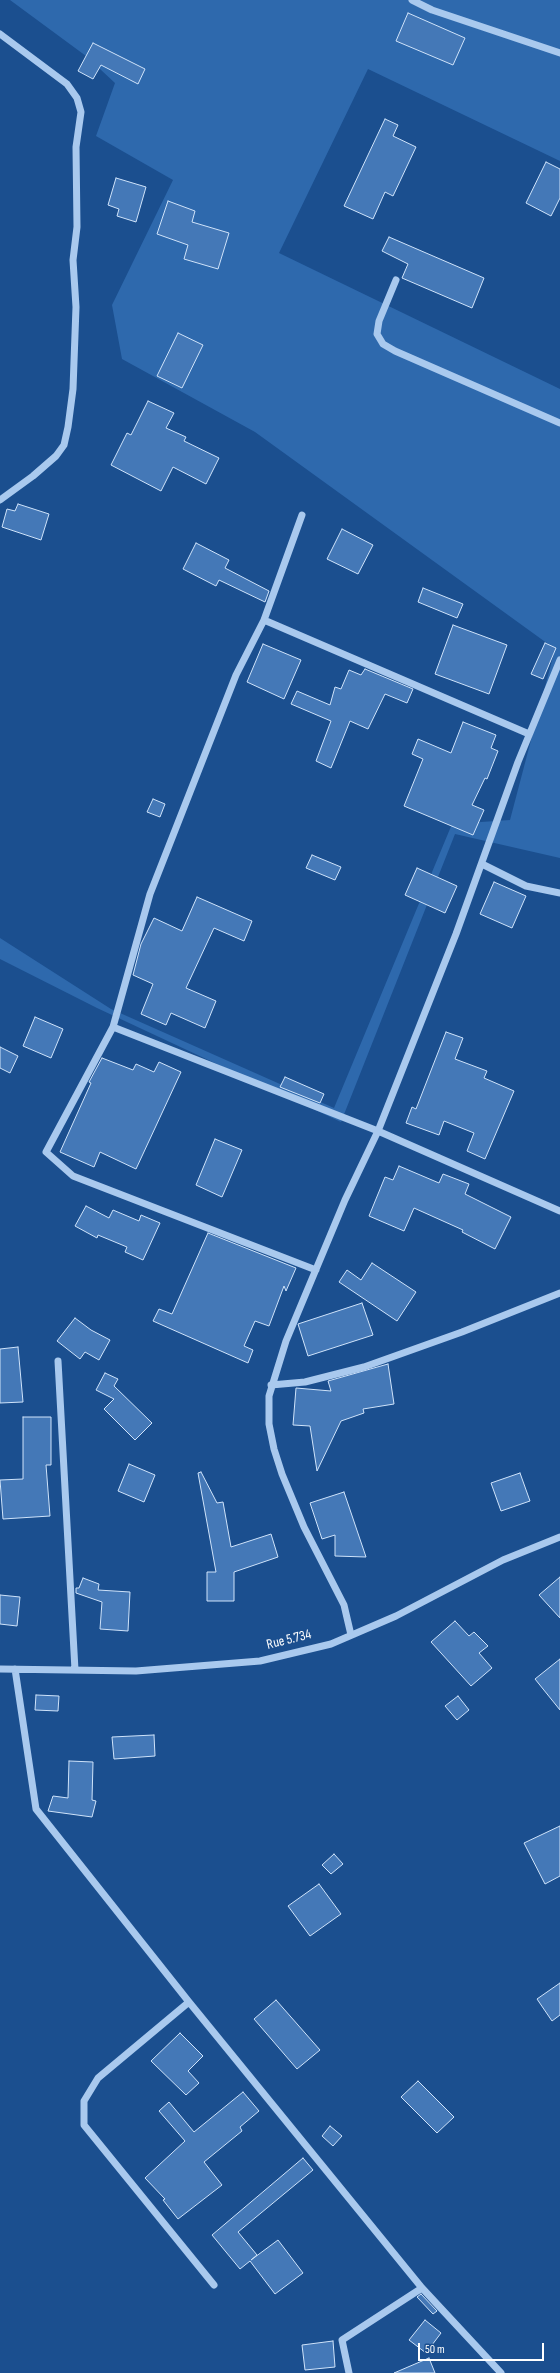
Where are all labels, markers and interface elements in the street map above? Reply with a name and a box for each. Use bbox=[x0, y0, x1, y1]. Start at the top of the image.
street label: Rue 5.734 bbox=[265, 1626, 313, 1654]
scale bar bbox=[420, 2335, 546, 2361]
text: 50 m bbox=[425, 2342, 445, 2357]

